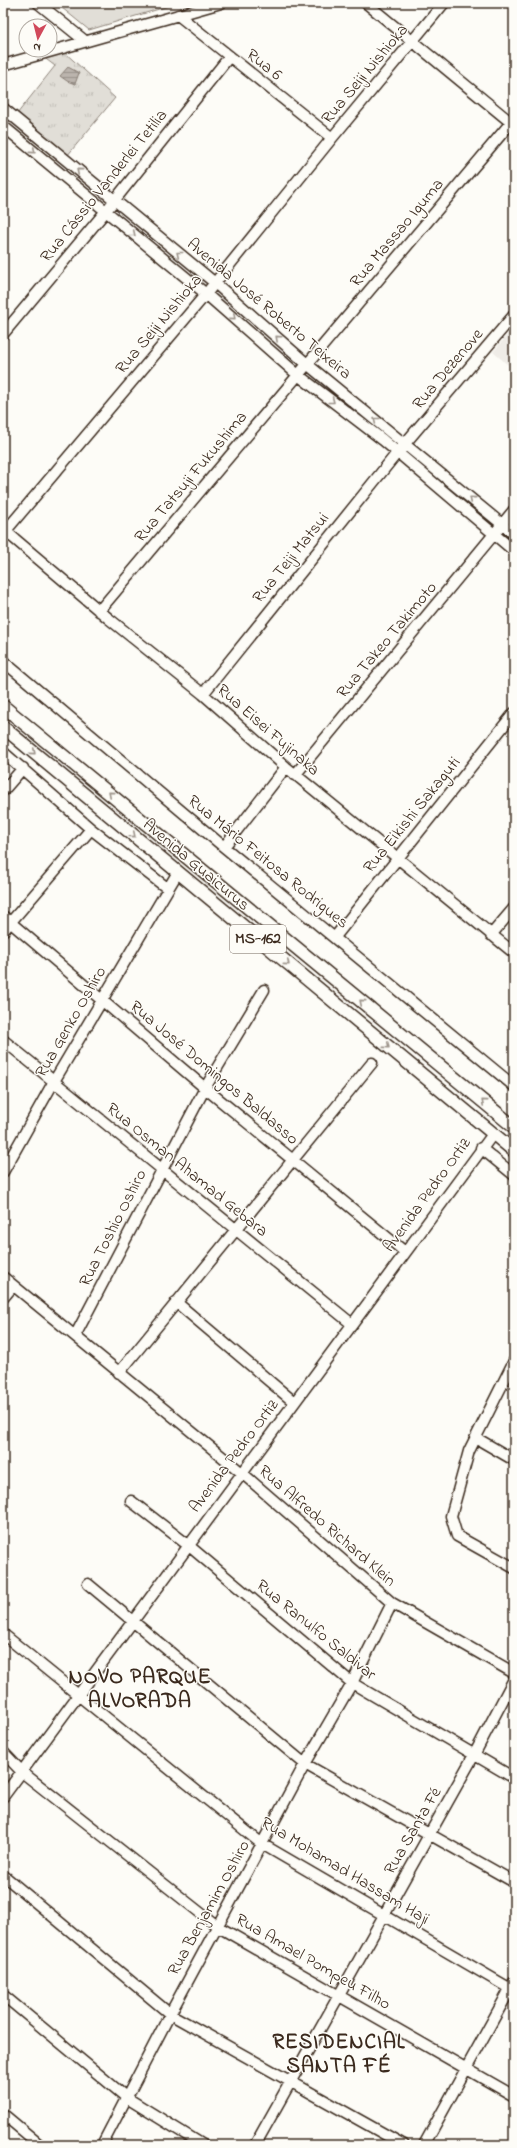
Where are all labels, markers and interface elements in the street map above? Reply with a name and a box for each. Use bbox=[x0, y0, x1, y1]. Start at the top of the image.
north arrow bbox=[18, 18, 58, 58]
street label: Rua Seiji Nishioka bbox=[316, 18, 414, 130]
text: N bbox=[32, 39, 42, 55]
street label: Rua 6 bbox=[241, 43, 288, 87]
street label: Rua Cássio Vanderlei Tetilia bbox=[34, 104, 174, 268]
one-way arrow bbox=[28, 146, 36, 153]
one-way arrow bbox=[76, 168, 84, 175]
street label: Rua Massao Iguma bbox=[344, 173, 452, 294]
one-way arrow bbox=[128, 229, 136, 236]
street label: Avenida José Roberto Teixeira bbox=[181, 232, 357, 386]
one-way arrow bbox=[177, 251, 184, 258]
street label: Rua Seiji Nishioka bbox=[110, 268, 208, 380]
one-way arrow bbox=[228, 313, 236, 320]
street label: Rua Dezenove bbox=[407, 323, 490, 415]
one-way arrow bbox=[275, 336, 282, 343]
one-way arrow bbox=[328, 396, 335, 403]
street label: Rua Tatsuji Fukushima bbox=[128, 406, 254, 548]
one-way arrow bbox=[373, 417, 380, 424]
one-way arrow bbox=[469, 497, 477, 504]
street label: Rua Teiji Matsui bbox=[247, 507, 335, 609]
street label: Rua Takeo Takimoto bbox=[331, 576, 443, 704]
street label: Rua Eisei Fujinaka bbox=[211, 678, 325, 782]
one-way arrow bbox=[28, 747, 36, 754]
street label: Rua Eikishi Sakaguti bbox=[357, 751, 468, 880]
street label: Rua Mário Feitosa Rodrigues bbox=[181, 789, 354, 936]
one-way arrow bbox=[108, 792, 115, 799]
street label: Avenida Guaicurus bbox=[137, 813, 255, 917]
one-way arrow bbox=[128, 830, 136, 837]
road number: MS-162 bbox=[230, 925, 286, 953]
one-way arrow bbox=[282, 958, 289, 965]
street label: Rua Genko Oshiro bbox=[29, 962, 113, 1082]
street label: Rua José Domingos Baldasso bbox=[123, 995, 304, 1153]
one-way arrow bbox=[359, 999, 367, 1006]
one-way arrow bbox=[382, 1041, 389, 1048]
street label: Rua Osman Ahamad Gebara bbox=[101, 1097, 273, 1243]
one-way arrow bbox=[481, 1100, 489, 1107]
street label: Avenida Pedro Ortiz bbox=[377, 1132, 478, 1257]
street label: Rua Toshio Oshiro bbox=[73, 1165, 153, 1291]
street label: Avenida Pedro Ortiz bbox=[183, 1393, 286, 1518]
street label: Rua Alfredo Richard Klein bbox=[253, 1459, 401, 1593]
street label: Rua Ranulfo Saldivar bbox=[250, 1574, 382, 1687]
district label: NOVO PARQUE ALVORADA bbox=[68, 1663, 212, 1717]
street label: Rua Santa Fé bbox=[378, 1782, 448, 1879]
street label: Rua Mohamad Hassam Haji bbox=[256, 1811, 434, 1931]
street label: Rua Benjamim Oshiro bbox=[161, 1836, 257, 1980]
street label: Rua Amael Pompeu Filho bbox=[231, 1907, 395, 2017]
district label: RESIDENCIAL SANTA FÉ bbox=[272, 2028, 406, 2082]

